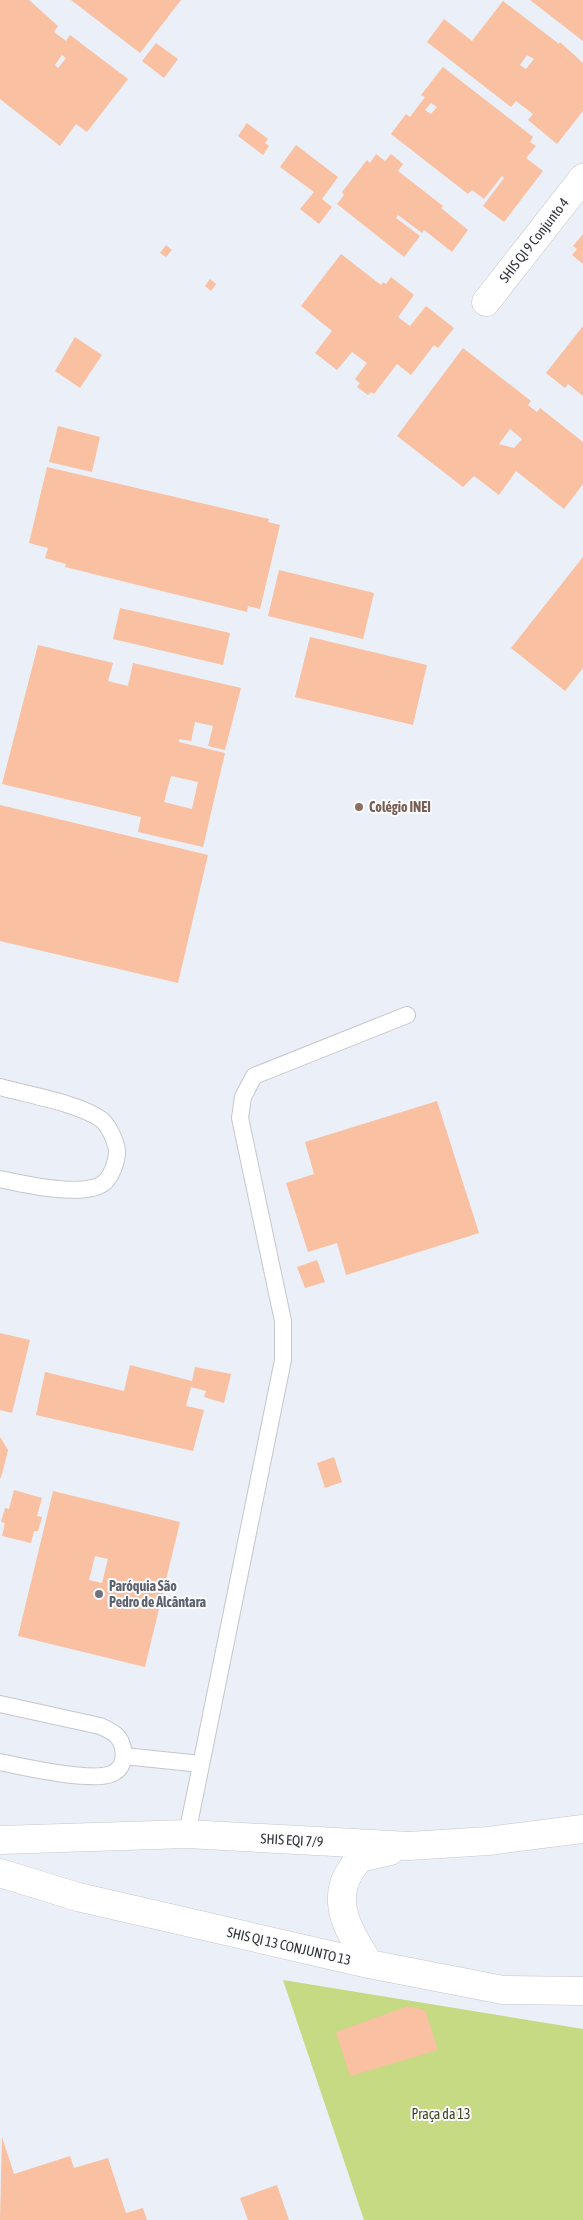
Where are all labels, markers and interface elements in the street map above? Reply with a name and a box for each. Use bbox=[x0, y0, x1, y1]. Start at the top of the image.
street label: SHIS QI 9 Conjunto 4 bbox=[496, 194, 572, 285]
place label: Colégio INEI bbox=[369, 799, 431, 815]
marker: Colégio INEI bbox=[353, 801, 365, 813]
place label: Paróquia São Pedro de Alcântara bbox=[109, 1578, 206, 1610]
marker: Paróquia São Pedro de Alcântara bbox=[93, 1588, 105, 1600]
street label: SHIS EQI 7/9 bbox=[260, 1830, 324, 1850]
street label: SHIS QI 13 CONJUNTO 13 bbox=[225, 1924, 353, 1968]
park label: Praça da 13 bbox=[411, 2106, 471, 2122]

